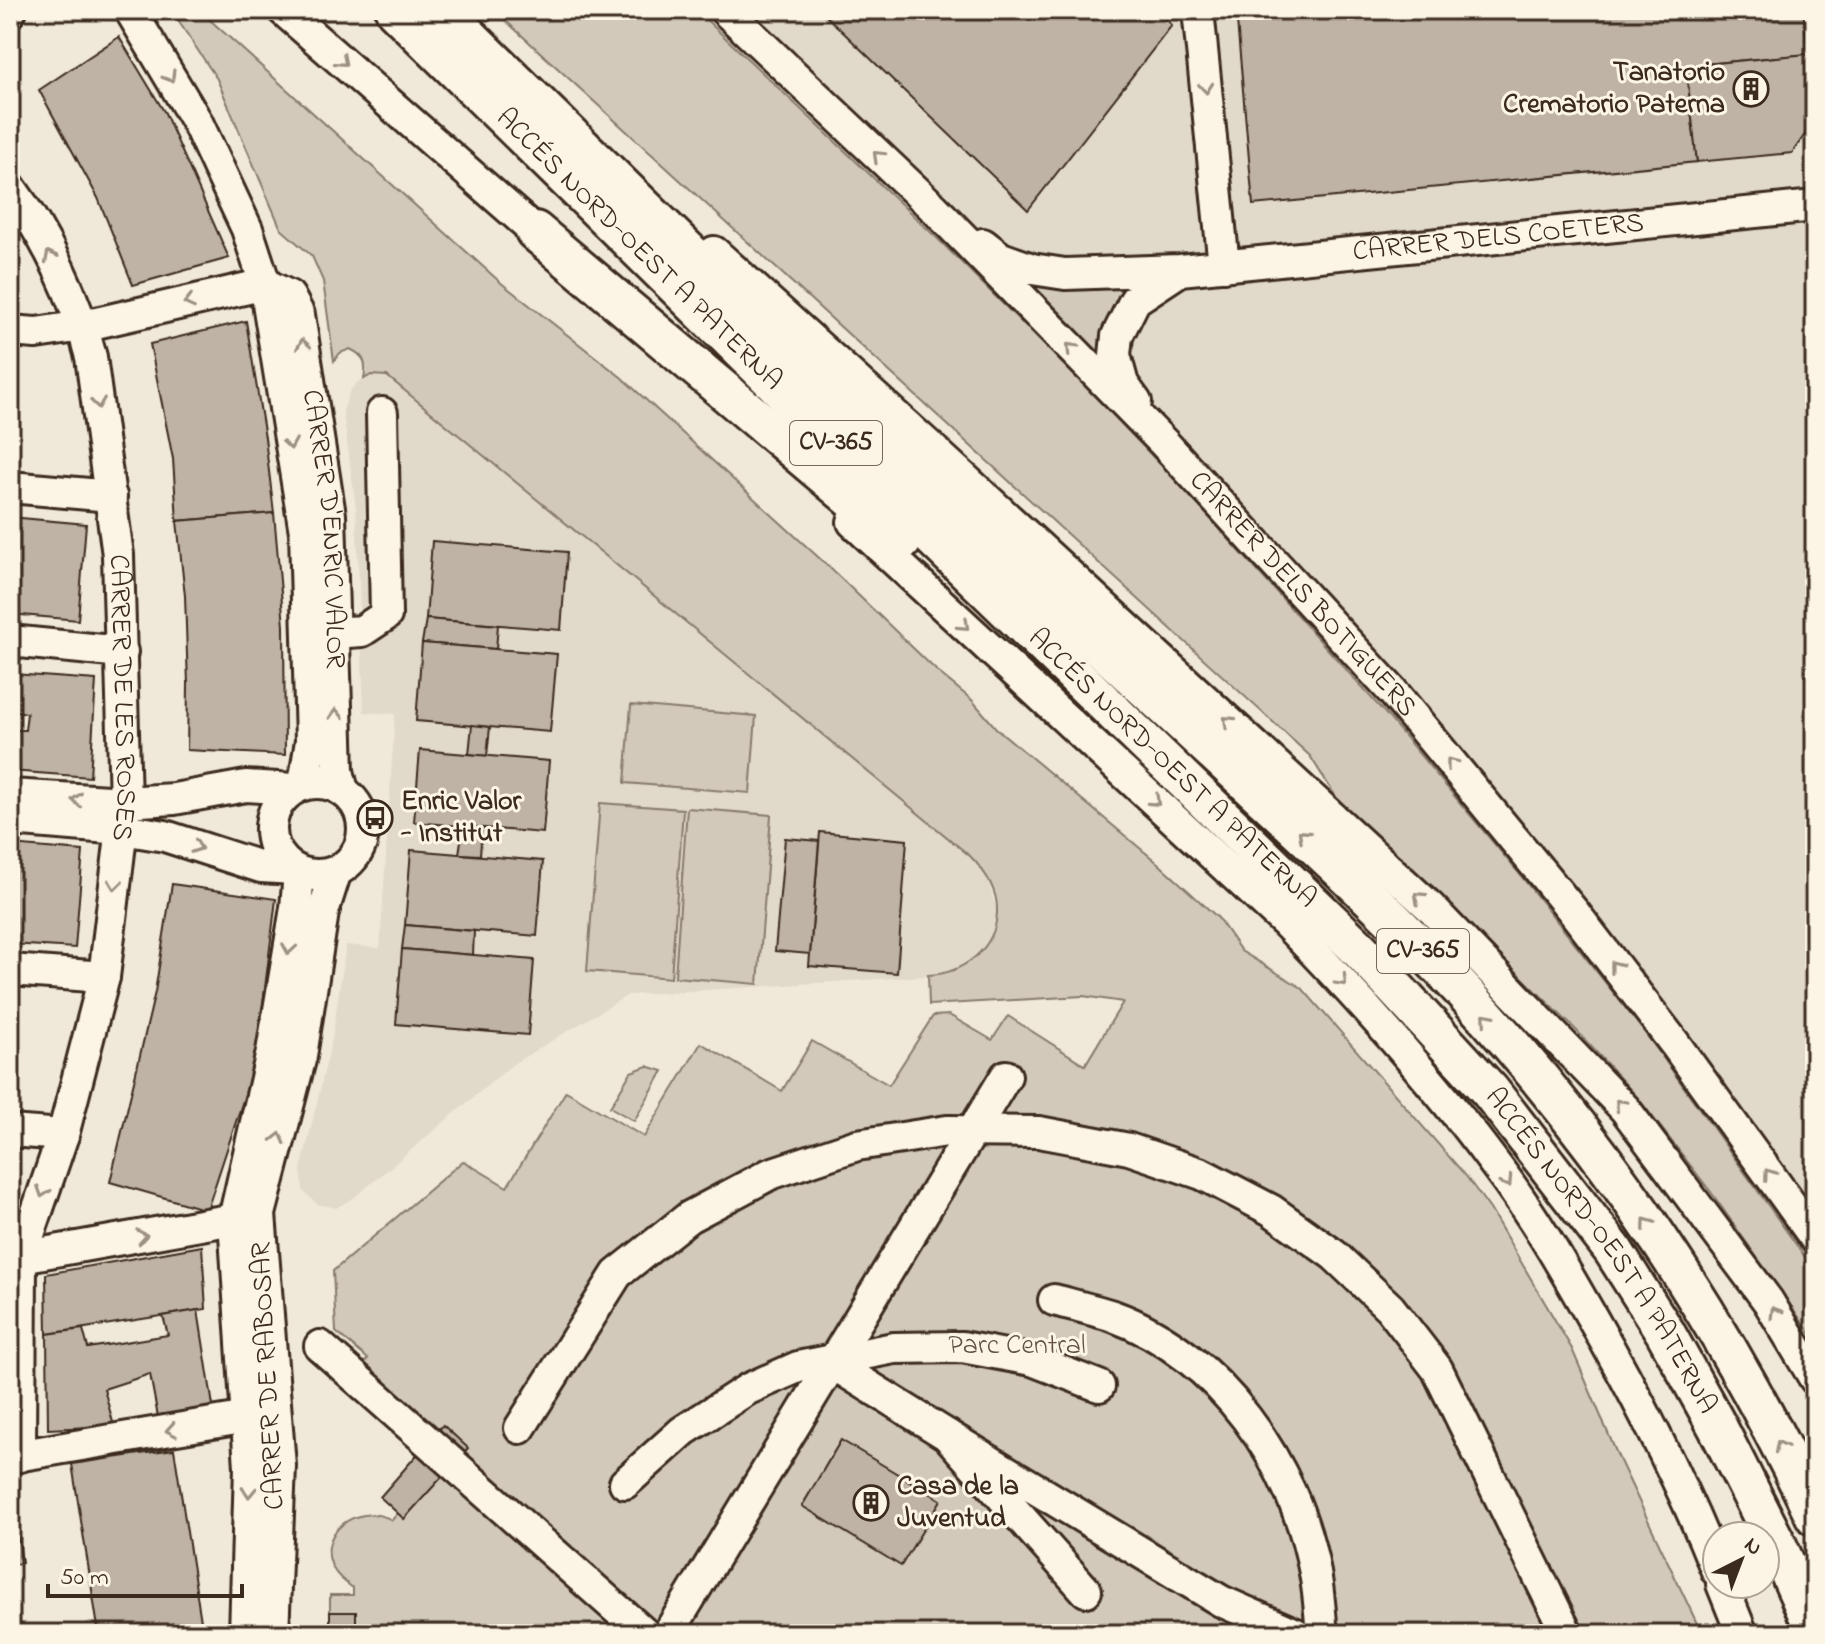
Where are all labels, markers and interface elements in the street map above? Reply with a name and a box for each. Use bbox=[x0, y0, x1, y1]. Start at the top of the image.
one-way arrow bbox=[333, 52, 348, 66]
place label: Tanatorio Crematorio Paterna bbox=[1503, 53, 1725, 126]
one-way arrow bbox=[160, 68, 176, 83]
building icon: Tanatorio Crematorio Paterna bbox=[1732, 70, 1770, 108]
one-way arrow bbox=[1197, 82, 1214, 95]
street label: ACCÉS NORD-OEST A PATERNA bbox=[486, 99, 792, 400]
one-way arrow bbox=[873, 150, 887, 165]
street label: CARRER DELS COETERS bbox=[1351, 203, 1646, 273]
one-way arrow bbox=[44, 249, 60, 264]
one-way arrow bbox=[182, 292, 196, 309]
one-way arrow bbox=[296, 337, 313, 351]
one-way arrow bbox=[1065, 343, 1080, 357]
street label: CARRER D'ENRIC VALOR bbox=[290, 387, 355, 669]
one-way arrow bbox=[88, 396, 105, 410]
road number: CV-365 bbox=[790, 421, 882, 465]
one-way arrow bbox=[281, 437, 298, 451]
street label: CARRER DELS BOTIGUERS bbox=[1179, 462, 1426, 726]
street label: CARRER DE LES ROSES bbox=[97, 554, 146, 843]
one-way arrow bbox=[955, 615, 969, 630]
street label: ACCÉS NORD-OEST A PATERNA bbox=[1018, 619, 1326, 918]
one-way arrow bbox=[327, 707, 344, 720]
one-way arrow bbox=[1223, 716, 1237, 731]
one-way arrow bbox=[1446, 758, 1461, 773]
place label: Enric Valor - Institut bbox=[400, 782, 522, 855]
one-way arrow bbox=[70, 792, 83, 809]
one-way arrow bbox=[1145, 792, 1160, 806]
bus stop icon: Enric Valor - Institut bbox=[356, 799, 394, 837]
one-way arrow bbox=[1298, 829, 1312, 844]
one-way arrow bbox=[189, 838, 203, 854]
one-way arrow bbox=[107, 878, 124, 892]
one-way arrow bbox=[1414, 893, 1429, 907]
road number: CV-365 bbox=[1377, 929, 1469, 973]
one-way arrow bbox=[281, 942, 298, 956]
one-way arrow bbox=[1610, 960, 1624, 975]
one-way arrow bbox=[1333, 972, 1348, 986]
one-way arrow bbox=[1482, 1013, 1496, 1028]
street label: ACCÉS NORD-OEST A PATERNA bbox=[1474, 1079, 1727, 1422]
one-way arrow bbox=[1615, 1098, 1629, 1113]
one-way arrow bbox=[270, 1132, 287, 1146]
one-way arrow bbox=[1765, 1169, 1779, 1183]
one-way arrow bbox=[1498, 1173, 1513, 1188]
one-way arrow bbox=[37, 1184, 53, 1198]
one-way arrow bbox=[1642, 1217, 1657, 1232]
one-way arrow bbox=[135, 1228, 149, 1245]
street label: CARRER DE RABOSAR bbox=[241, 1240, 296, 1511]
one-way arrow bbox=[1769, 1306, 1785, 1321]
park label: Parc Central bbox=[948, 1326, 1086, 1367]
one-way arrow bbox=[165, 1420, 178, 1437]
one-way arrow bbox=[1774, 1440, 1789, 1455]
place label: Casa de la Juventud bbox=[897, 1467, 1019, 1540]
building icon: Casa de la Juventud bbox=[852, 1484, 890, 1522]
one-way arrow bbox=[240, 1486, 258, 1499]
north arrow bbox=[1701, 1520, 1781, 1600]
text: N bbox=[1736, 1531, 1769, 1564]
scale bar bbox=[48, 1548, 242, 1598]
text: 50 m bbox=[60, 1561, 109, 1596]

